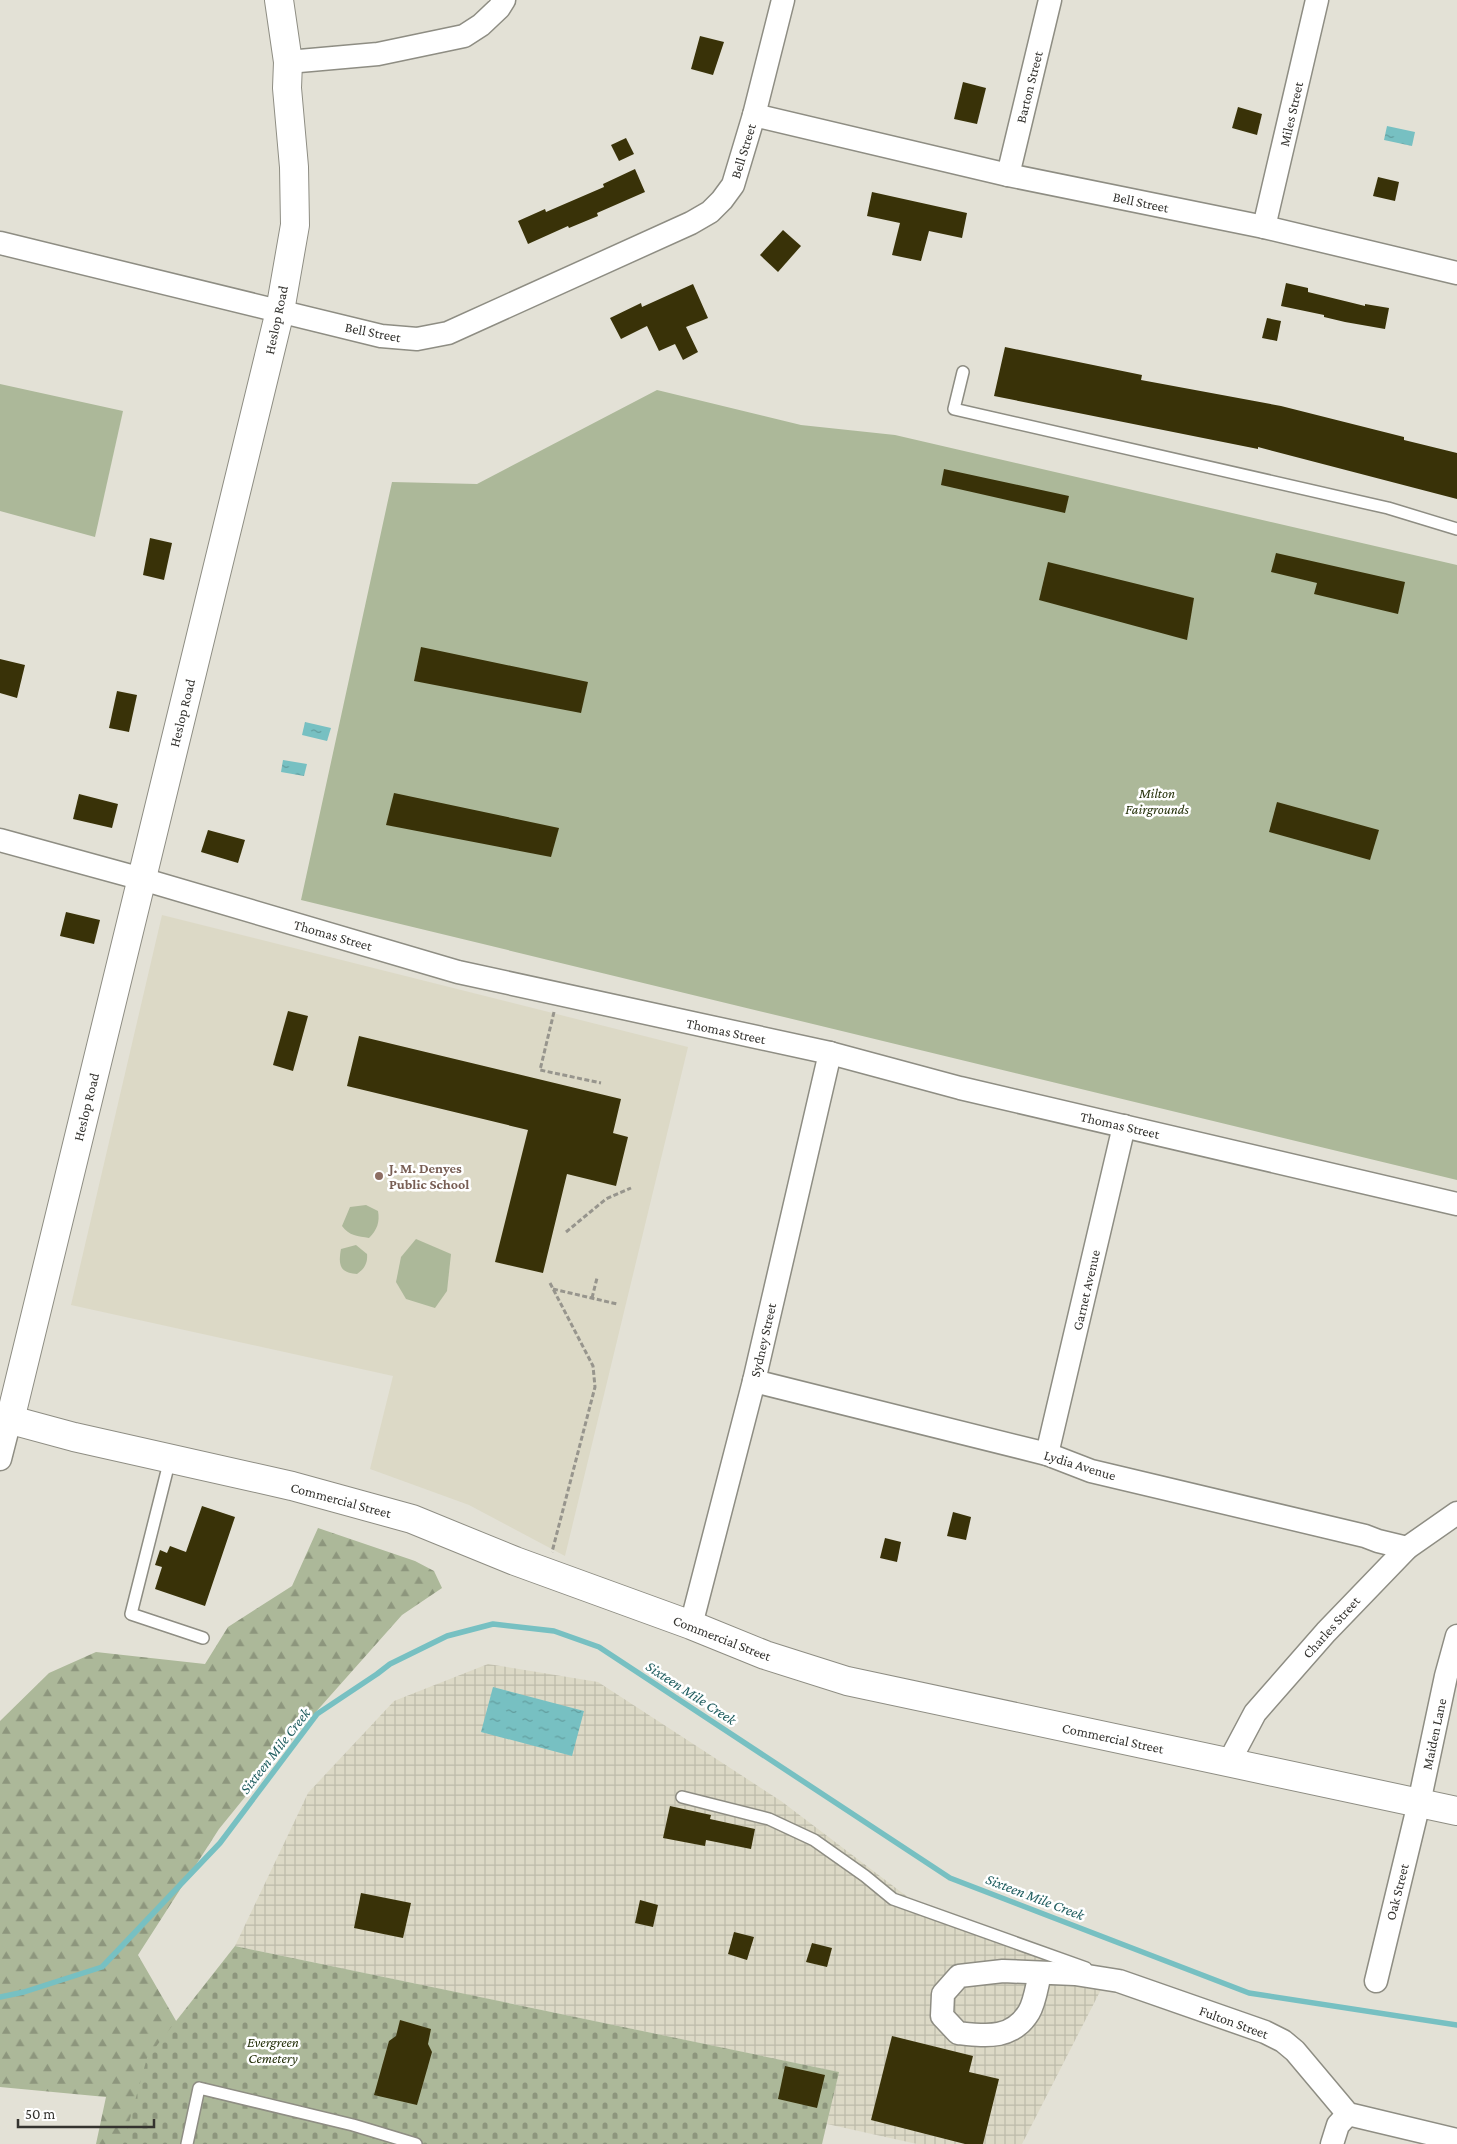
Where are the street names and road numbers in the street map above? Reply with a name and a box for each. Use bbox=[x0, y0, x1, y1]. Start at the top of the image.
street label: Barton Street bbox=[1012, 49, 1046, 125]
street label: Miles Street bbox=[1276, 80, 1306, 148]
street label: Bell Street bbox=[727, 121, 759, 180]
street label: Bell Street bbox=[1112, 188, 1171, 216]
street label: Heslop Road bbox=[261, 284, 291, 356]
street label: Bell Street bbox=[344, 319, 403, 345]
street label: Heslop Road bbox=[166, 677, 198, 749]
street label: Thomas Street bbox=[292, 916, 374, 954]
street label: Thomas Street bbox=[685, 1015, 768, 1047]
street label: Heslop Road bbox=[70, 1071, 102, 1143]
street label: Thomas Street bbox=[1079, 1108, 1161, 1142]
street label: Garnet Avenue bbox=[1069, 1248, 1103, 1332]
street label: Sydney Street bbox=[747, 1301, 779, 1379]
street label: Lydia Avenue bbox=[1042, 1446, 1118, 1484]
street label: Commercial Street bbox=[289, 1479, 393, 1521]
street label: Charles Street bbox=[1299, 1592, 1363, 1661]
street label: Commercial Street bbox=[671, 1612, 774, 1664]
street label: Maiden Lane bbox=[1419, 1697, 1449, 1771]
street label: Commercial Street bbox=[1061, 1719, 1166, 1757]
street label: Oak Street bbox=[1382, 1862, 1412, 1922]
street label: Fulton Street bbox=[1197, 2002, 1271, 2042]

